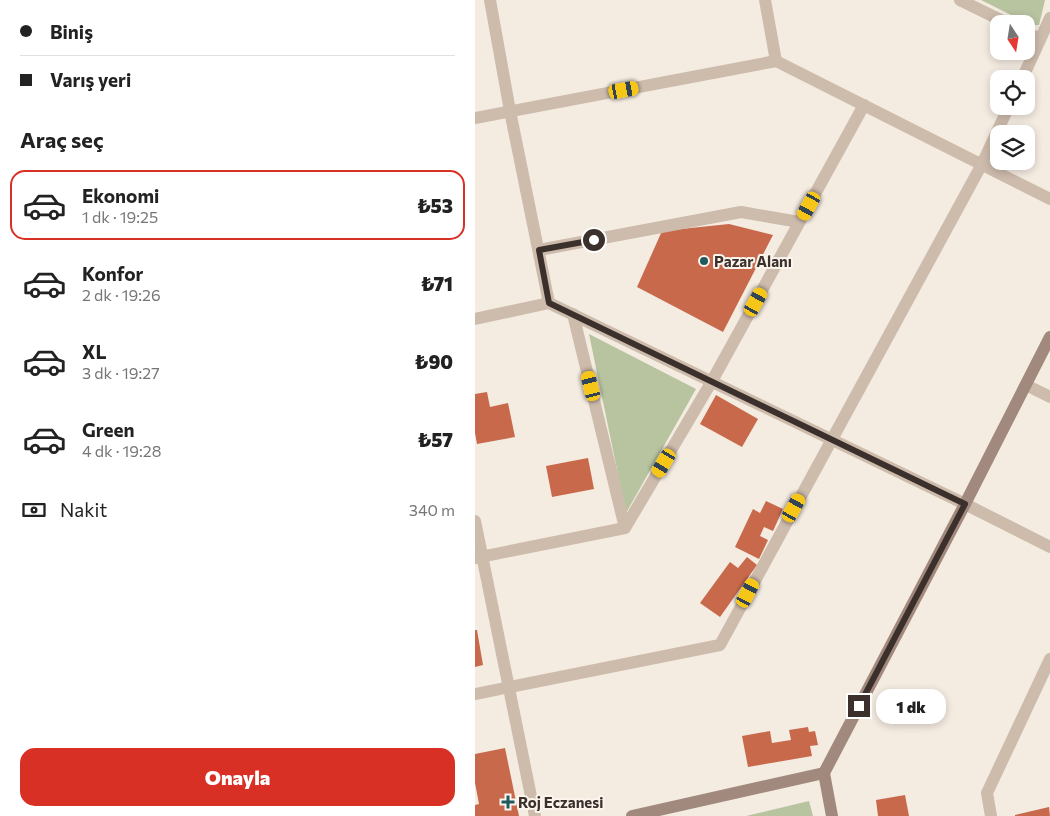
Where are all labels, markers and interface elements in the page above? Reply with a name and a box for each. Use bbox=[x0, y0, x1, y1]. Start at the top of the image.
north arrow bbox=[990, 15, 1035, 60]
map controls bbox=[990, 15, 1035, 170]
text: Biniş bbox=[50, 20, 93, 43]
text: Varış yeri bbox=[50, 68, 131, 91]
button: locate bbox=[990, 70, 1035, 115]
car bbox=[607, 80, 640, 100]
button: layers bbox=[990, 125, 1035, 170]
text: Araç seç bbox=[20, 126, 104, 153]
icon: car bbox=[22, 183, 67, 228]
text: Ekonomi bbox=[82, 184, 159, 207]
car bbox=[795, 189, 822, 223]
text: ₺53 bbox=[417, 194, 453, 217]
text: 1 dk · 19:25 bbox=[82, 207, 158, 226]
route start bbox=[583, 229, 605, 251]
place label: Pazar Alanı bbox=[714, 252, 792, 270]
marker: Pazar Alanı bbox=[698, 255, 710, 267]
icon: car bbox=[22, 261, 67, 306]
text: Konfor bbox=[82, 262, 143, 285]
text: ₺71 bbox=[421, 272, 453, 295]
text: 2 dk · 19:26 bbox=[82, 285, 161, 304]
car bbox=[742, 285, 769, 319]
icon: car bbox=[22, 339, 67, 384]
text: XL bbox=[82, 340, 107, 363]
text: ₺90 bbox=[414, 350, 453, 373]
text: 3 dk · 19:27 bbox=[82, 363, 160, 382]
car bbox=[580, 370, 601, 402]
icon: car bbox=[22, 417, 67, 462]
text: Green bbox=[82, 418, 134, 441]
text: ₺57 bbox=[417, 428, 453, 451]
text: 4 dk · 19:28 bbox=[82, 441, 161, 460]
car bbox=[649, 446, 678, 480]
car bbox=[780, 491, 807, 525]
icon: cash bbox=[20, 496, 48, 524]
text: Nakit bbox=[60, 498, 107, 521]
text: 340 m bbox=[409, 500, 455, 519]
car bbox=[734, 576, 761, 610]
callout: 1 dk bbox=[877, 688, 947, 724]
route end bbox=[848, 695, 870, 717]
text: 1 dk bbox=[896, 697, 926, 716]
button: Onayla bbox=[20, 748, 455, 806]
place label: Roj Eczanesi bbox=[518, 793, 603, 811]
marker: Roj Eczanesi bbox=[502, 796, 514, 808]

